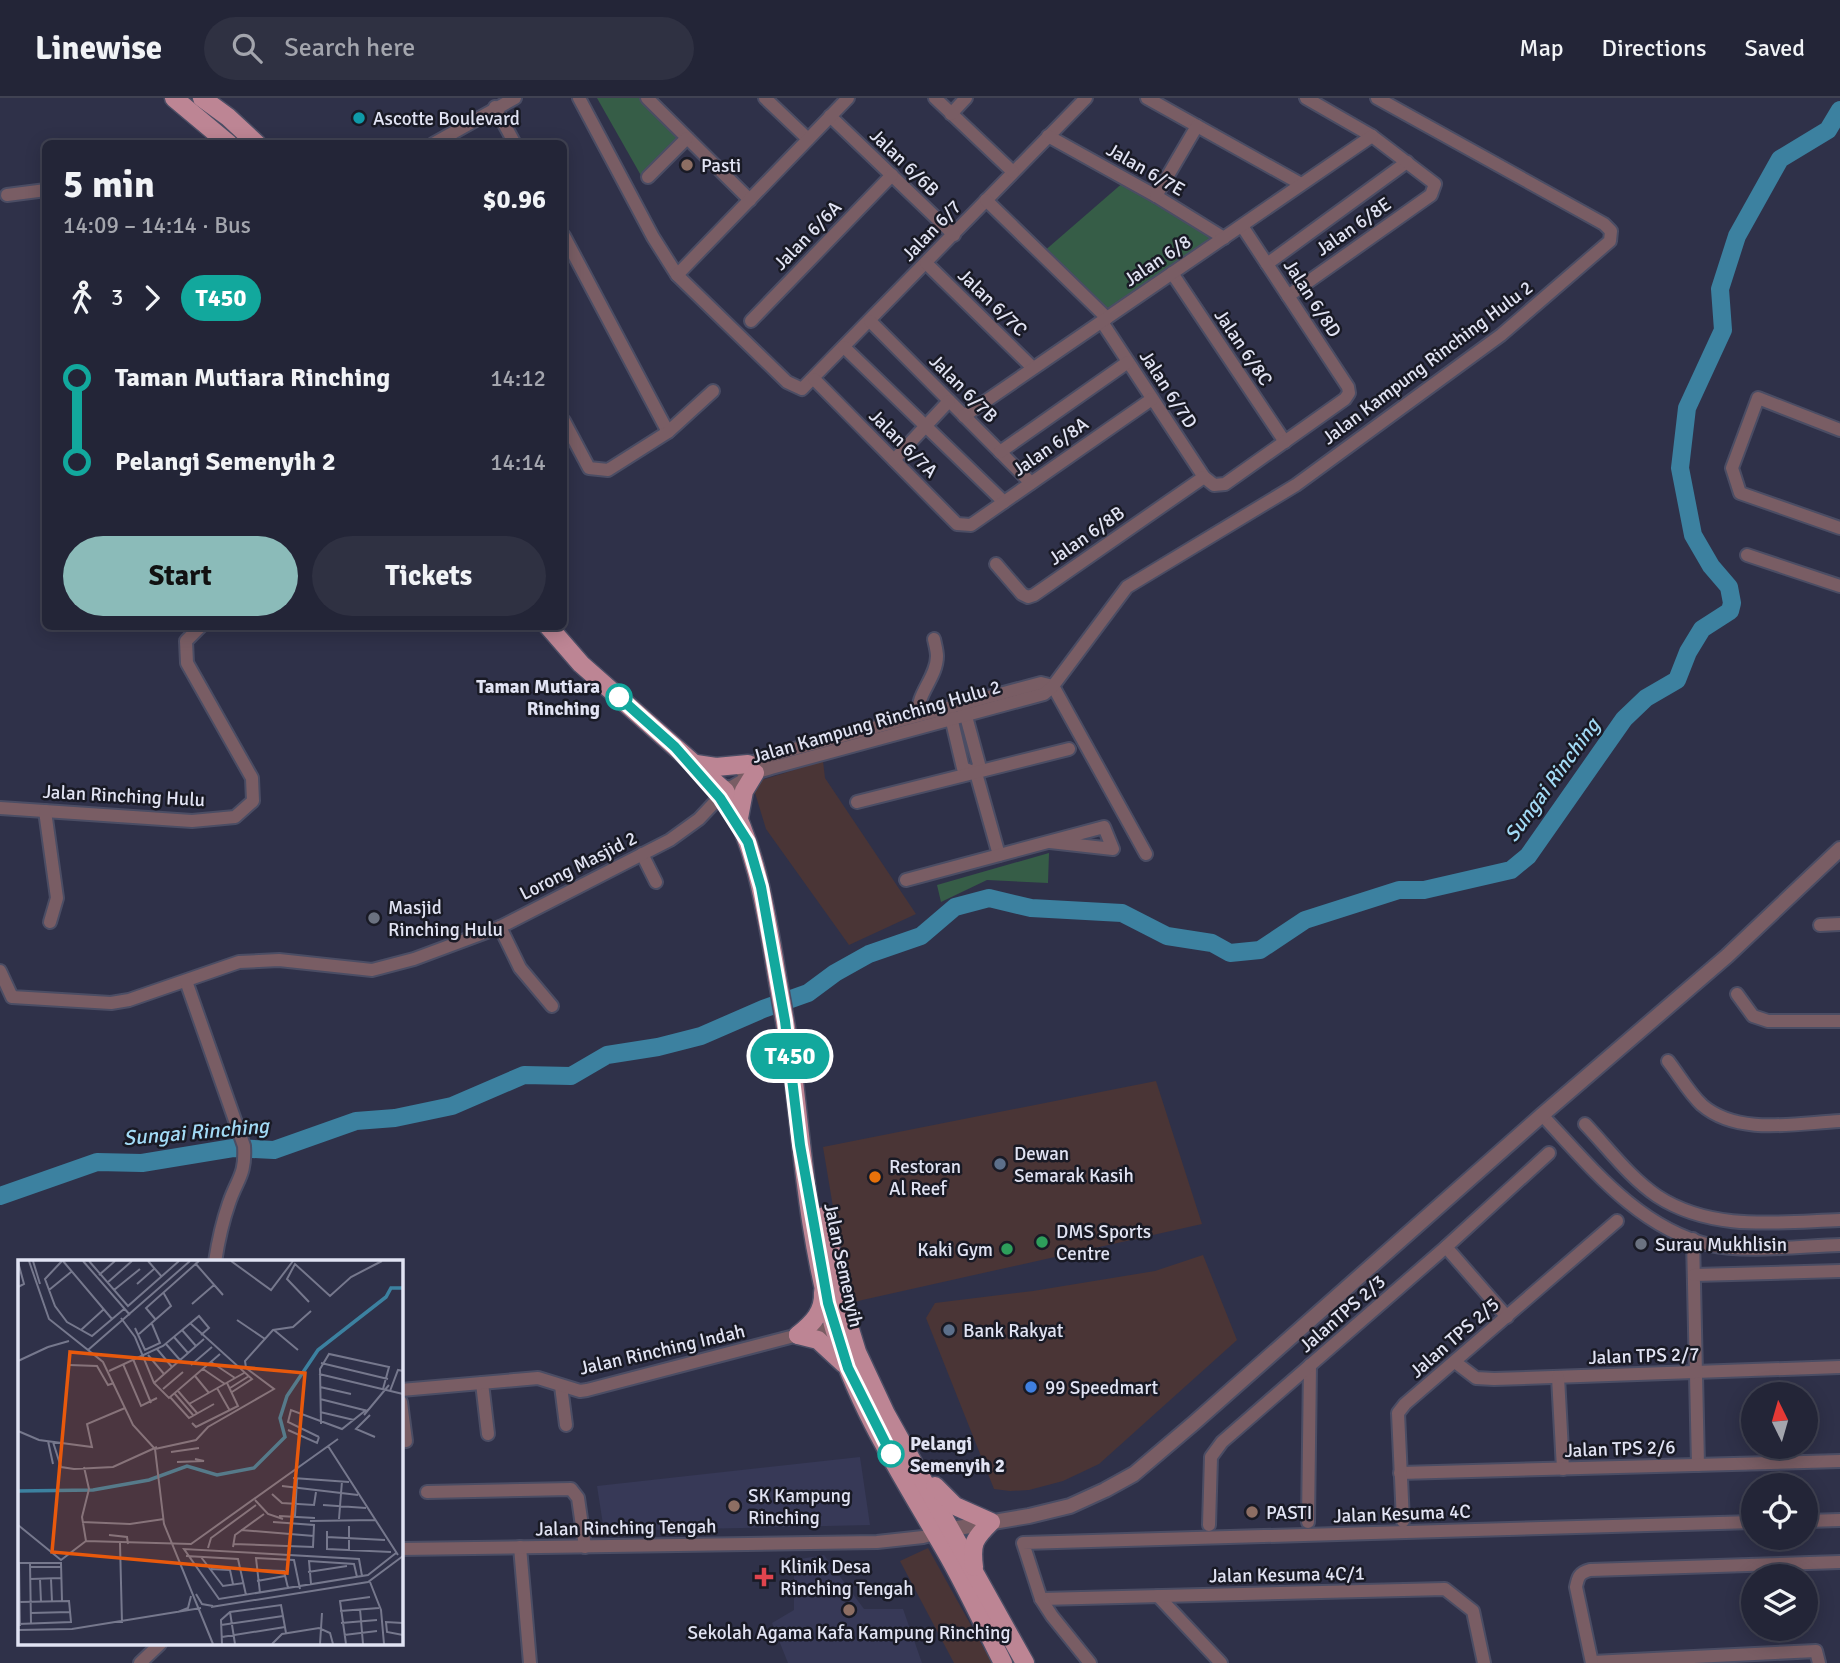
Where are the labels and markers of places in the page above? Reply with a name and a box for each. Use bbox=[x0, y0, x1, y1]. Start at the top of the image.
place label: Ascotte Boulevard bbox=[373, 107, 520, 131]
marker: Ascotte Boulevard bbox=[351, 110, 367, 126]
place label: Pasti bbox=[701, 154, 741, 178]
marker: Pasti bbox=[679, 157, 695, 173]
place label: Taman Mutiara Rinching bbox=[476, 675, 600, 721]
marker: Taman Mutiara Rinching bbox=[606, 684, 632, 710]
place label: Masjid Rinching Hulu bbox=[388, 896, 503, 942]
marker: Masjid Rinching Hulu bbox=[366, 910, 382, 926]
place label: Dewan Semarak Kasih bbox=[1014, 1142, 1134, 1188]
place label: Restoran Al Reef bbox=[889, 1155, 961, 1201]
marker: Dewan Semarak Kasih bbox=[992, 1156, 1008, 1172]
marker: Restoran Al Reef bbox=[867, 1169, 883, 1185]
place label: DMS Sports Centre bbox=[1056, 1220, 1151, 1266]
place label: Surau Mukhlisin bbox=[1655, 1233, 1787, 1257]
marker: DMS Sports Centre bbox=[1034, 1234, 1050, 1250]
marker: Surau Mukhlisin bbox=[1633, 1236, 1649, 1252]
place label: Kaki Gym bbox=[917, 1238, 993, 1262]
marker: Kaki Gym bbox=[999, 1241, 1015, 1257]
place label: Bank Rakyat bbox=[963, 1319, 1064, 1343]
marker: Bank Rakyat bbox=[941, 1322, 957, 1338]
place label: 99 Speedmart bbox=[1045, 1376, 1159, 1400]
marker: 99 Speedmart bbox=[1023, 1379, 1039, 1395]
place label: Pelangi Semenyih 2 bbox=[910, 1432, 1005, 1478]
marker: Pelangi Semenyih 2 bbox=[878, 1441, 904, 1467]
place label: SK Kampung Rinching bbox=[748, 1484, 851, 1530]
marker: SK Kampung Rinching bbox=[726, 1498, 742, 1514]
place label: PASTI bbox=[1266, 1501, 1312, 1525]
marker: PASTI bbox=[1244, 1504, 1260, 1520]
place label: Klinik Desa Rinching Tengah bbox=[780, 1555, 914, 1601]
marker: Klinik Desa Rinching Tengah bbox=[754, 1567, 774, 1587]
marker: Sekolah Agama Kafa Kampung Rinching bbox=[841, 1602, 857, 1618]
place label: Sekolah Agama Kafa Kampung Rinching bbox=[687, 1621, 1011, 1645]

